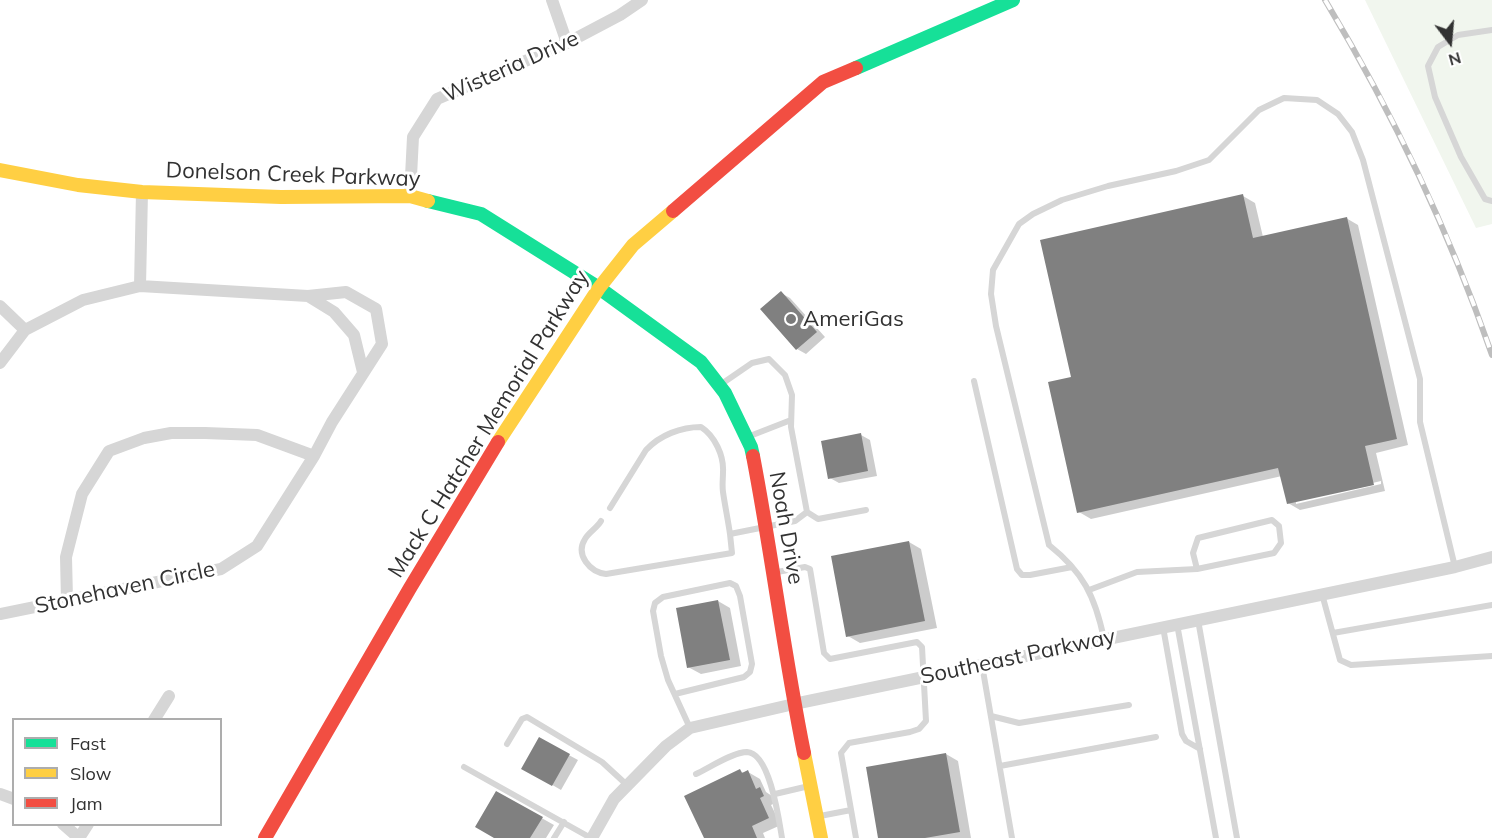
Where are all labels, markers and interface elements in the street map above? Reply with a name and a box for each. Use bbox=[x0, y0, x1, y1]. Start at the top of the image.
north arrow bbox=[1420, 12, 1480, 72]
street label: Wisteria Drive bbox=[439, 25, 583, 109]
text: N bbox=[1446, 48, 1464, 71]
street label: Donelson Creek Parkway bbox=[165, 157, 421, 193]
street label: Mack C Hatcher Memorial Parkway bbox=[383, 265, 595, 583]
place label: AmeriGas bbox=[803, 306, 904, 332]
marker: AmeriGas bbox=[784, 312, 798, 326]
street label: Noah Drive bbox=[763, 470, 809, 586]
street label: Stonehaven Circle bbox=[33, 556, 217, 620]
street label: Southeast Parkway bbox=[918, 623, 1118, 691]
legend bbox=[12, 718, 222, 826]
text: Fast bbox=[70, 732, 106, 755]
text: Slow bbox=[70, 762, 111, 785]
text: Jam bbox=[70, 792, 103, 815]

